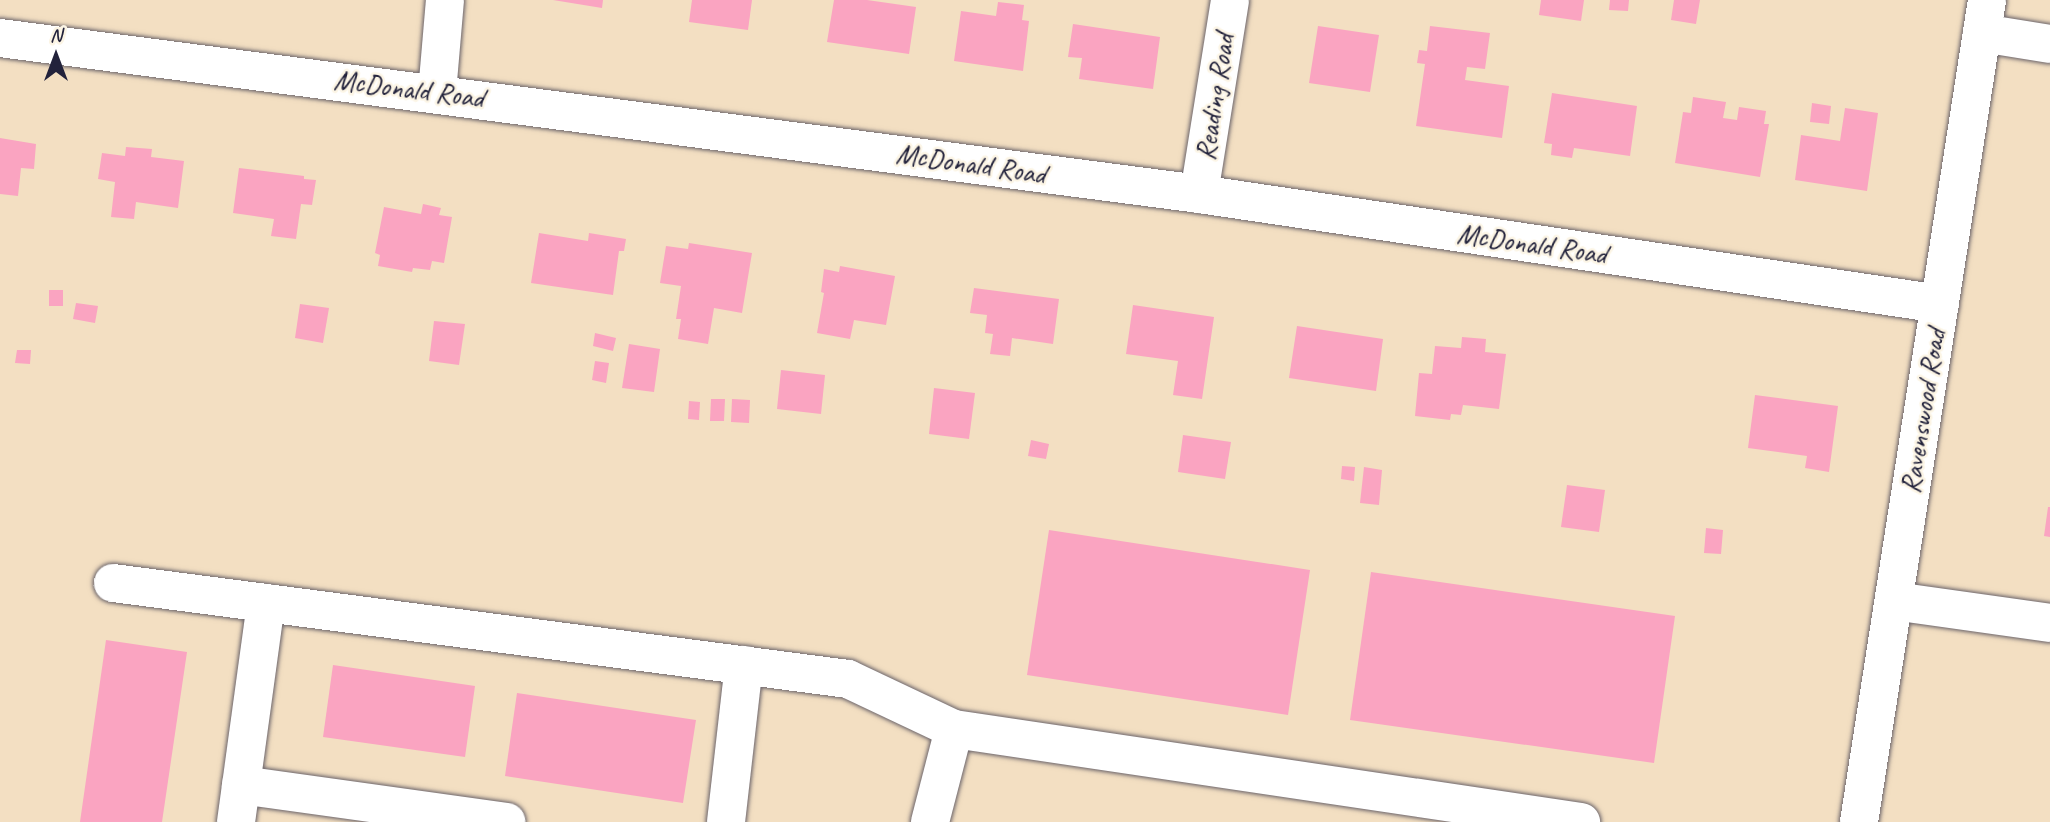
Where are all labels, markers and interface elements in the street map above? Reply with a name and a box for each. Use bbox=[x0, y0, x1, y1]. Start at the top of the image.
north arrow bbox=[21, 21, 91, 91]
text: N bbox=[50, 23, 62, 47]
street label: Reading Road bbox=[1188, 31, 1242, 163]
street label: McDonald Road bbox=[333, 63, 485, 115]
street label: McDonald Road bbox=[895, 137, 1047, 191]
street label: McDonald Road bbox=[1456, 217, 1608, 271]
street label: Ravenswood Road bbox=[1893, 326, 1953, 496]

